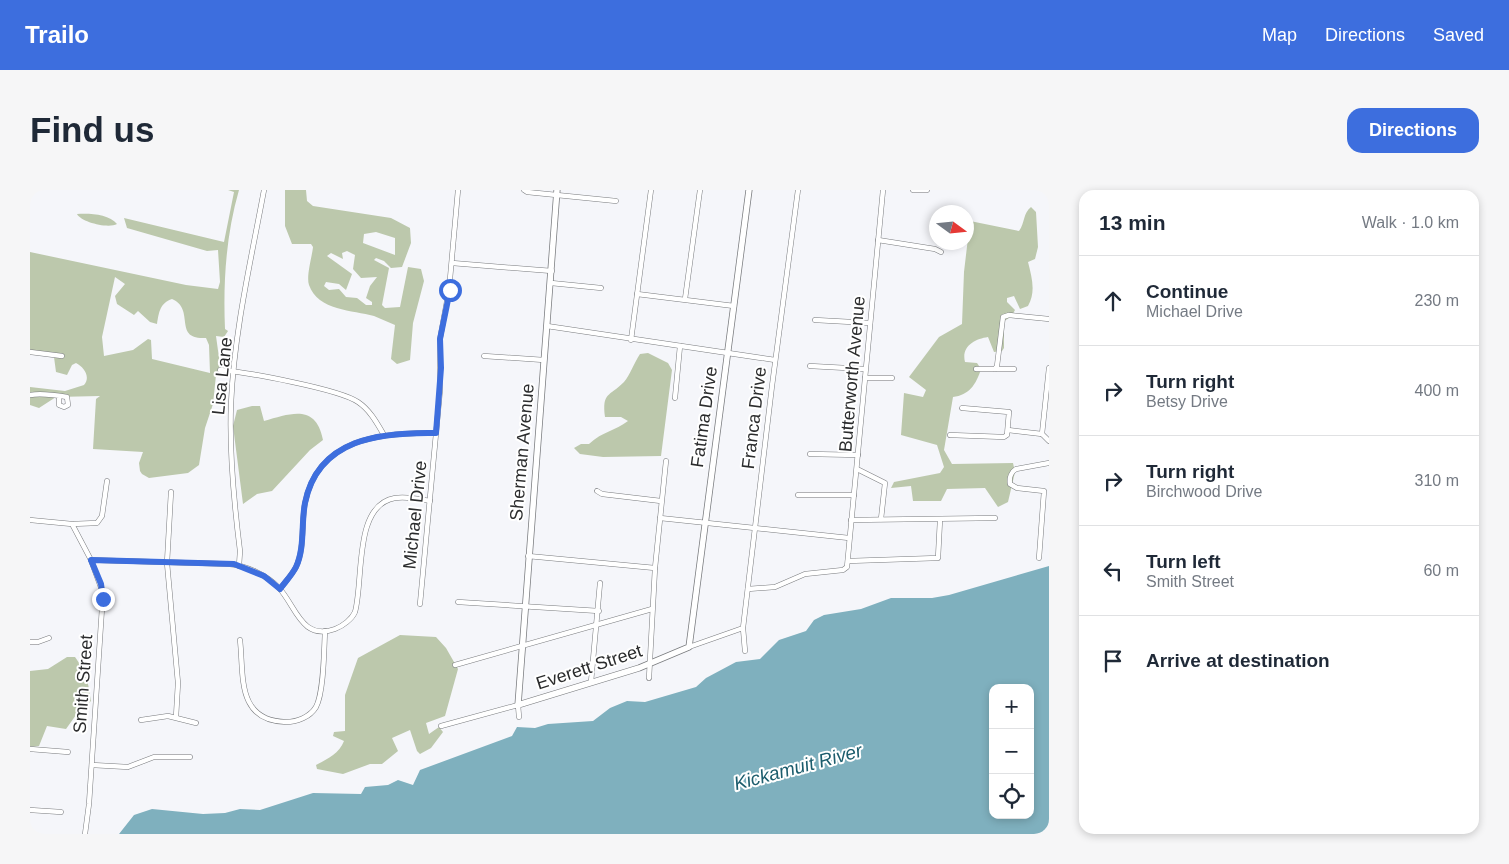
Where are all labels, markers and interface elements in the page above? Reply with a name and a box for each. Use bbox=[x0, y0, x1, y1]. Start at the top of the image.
text: Trailo bbox=[25, 21, 89, 48]
text: Map bbox=[1262, 25, 1297, 45]
text: Directions bbox=[1325, 25, 1405, 45]
text: Saved bbox=[1433, 25, 1484, 45]
button: Directions bbox=[1347, 108, 1479, 153]
text: Find us bbox=[30, 110, 154, 149]
north arrow bbox=[929, 205, 974, 250]
text: 13 min bbox=[1099, 211, 1166, 234]
text: Walk · 1.0 km bbox=[1362, 214, 1459, 231]
route start bbox=[439, 279, 462, 302]
text: Continue bbox=[1146, 281, 1228, 302]
icon: ahead bbox=[1099, 287, 1127, 315]
text: 230 m bbox=[1415, 292, 1459, 309]
street label: Butterworth Avenue bbox=[835, 295, 869, 453]
text: Michael Drive bbox=[1146, 303, 1243, 320]
street label: Lisa Lane bbox=[208, 336, 236, 416]
street label: Fatima Drive bbox=[687, 365, 721, 469]
street label: Franca Drive bbox=[738, 366, 770, 470]
text: Turn right bbox=[1146, 371, 1234, 392]
icon: right bbox=[1099, 377, 1127, 405]
street label: Sherman Avenue bbox=[506, 382, 538, 522]
text: 400 m bbox=[1415, 382, 1459, 399]
text: Betsy Drive bbox=[1146, 393, 1228, 410]
street label: Michael Drive bbox=[399, 460, 431, 570]
text: Turn right bbox=[1146, 461, 1234, 482]
icon: right bbox=[1099, 467, 1127, 495]
text: 310 m bbox=[1415, 472, 1459, 489]
text: Birchwood Drive bbox=[1146, 483, 1262, 500]
text: Turn left bbox=[1146, 551, 1221, 572]
icon: left bbox=[1099, 557, 1127, 585]
text: 60 m bbox=[1423, 562, 1459, 579]
text: Smith Street bbox=[1146, 573, 1234, 590]
route end bbox=[92, 588, 115, 611]
street label: Smith Street bbox=[70, 634, 96, 734]
street label: Everett Street bbox=[534, 640, 644, 694]
icon: arrive bbox=[1099, 647, 1127, 675]
text: Arrive at destination bbox=[1146, 650, 1330, 671]
map controls bbox=[989, 684, 1034, 819]
button: + bbox=[989, 684, 1034, 729]
button: − bbox=[989, 729, 1034, 774]
water label: Kickamuit River bbox=[732, 740, 865, 794]
button: locate bbox=[989, 774, 1034, 819]

